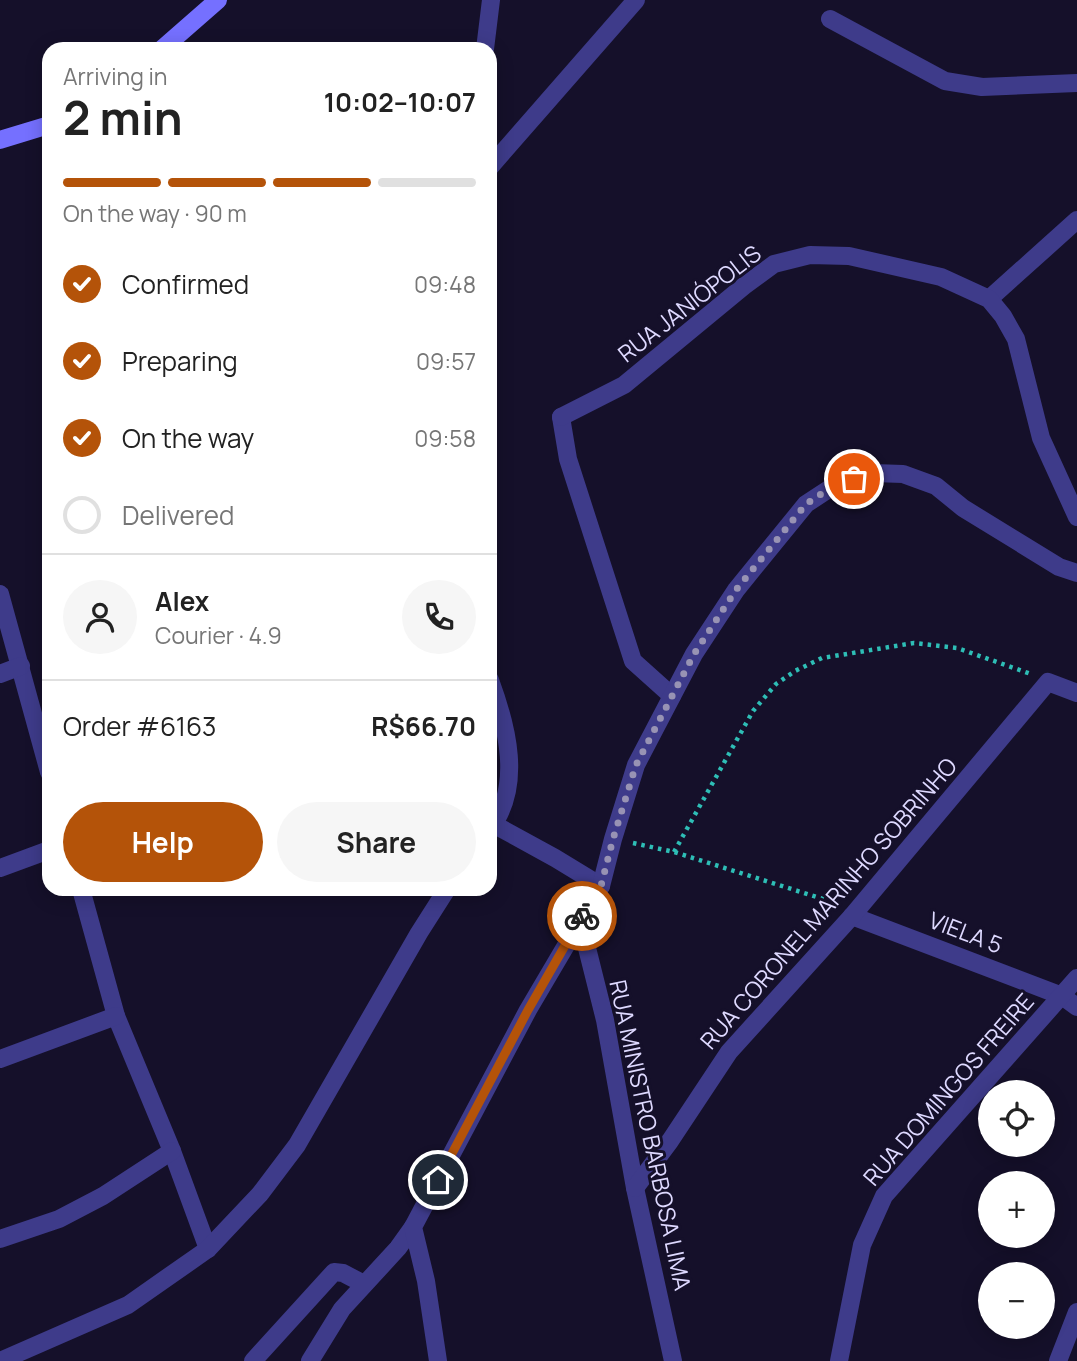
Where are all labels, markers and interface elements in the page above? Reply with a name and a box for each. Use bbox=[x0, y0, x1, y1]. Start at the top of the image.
text: Arriving in bbox=[63, 60, 168, 92]
text: 10:02–10:07 bbox=[324, 84, 476, 120]
text: 2 min bbox=[63, 86, 183, 149]
text: On the way · 90 m bbox=[63, 197, 247, 229]
street label: RUA JANIÓPOLIS bbox=[611, 237, 767, 369]
icon: check bbox=[63, 265, 101, 303]
text: Confirmed bbox=[122, 266, 249, 302]
text: 09:48 bbox=[414, 268, 476, 300]
icon: check bbox=[63, 342, 101, 380]
text: Preparing bbox=[122, 343, 238, 379]
text: 09:57 bbox=[416, 345, 476, 377]
icon: check bbox=[63, 419, 101, 457]
text: On the way bbox=[122, 420, 254, 456]
text: 09:58 bbox=[414, 422, 476, 454]
pin bbox=[824, 449, 884, 509]
icon: bag bbox=[835, 460, 873, 498]
text: Delivered bbox=[122, 497, 234, 533]
button: person bbox=[63, 580, 137, 654]
button: phone bbox=[402, 580, 476, 654]
text: Alex bbox=[155, 583, 209, 619]
text: Courier · 4.9 bbox=[155, 619, 282, 651]
text: Order #6163 bbox=[63, 708, 216, 744]
text: R$66.70 bbox=[371, 708, 476, 744]
street label: RUA CORONEL MARINHO SOBRINHO bbox=[692, 750, 964, 1056]
button: Help bbox=[63, 802, 263, 882]
button: Share bbox=[277, 802, 476, 882]
courier bbox=[547, 881, 617, 951]
icon: bike bbox=[563, 897, 601, 935]
street label: VIELA 5 bbox=[925, 903, 1007, 961]
street label: RUA MINISTRO BARBOSA LIMA bbox=[602, 977, 700, 1294]
street label: RUA DOMINGOS FREIRE bbox=[855, 986, 1041, 1192]
map controls bbox=[978, 1080, 1055, 1339]
button: locate bbox=[978, 1080, 1055, 1157]
pin bbox=[408, 1150, 468, 1210]
icon: home bbox=[419, 1161, 457, 1199]
button: + bbox=[978, 1171, 1055, 1248]
button: − bbox=[978, 1262, 1055, 1339]

